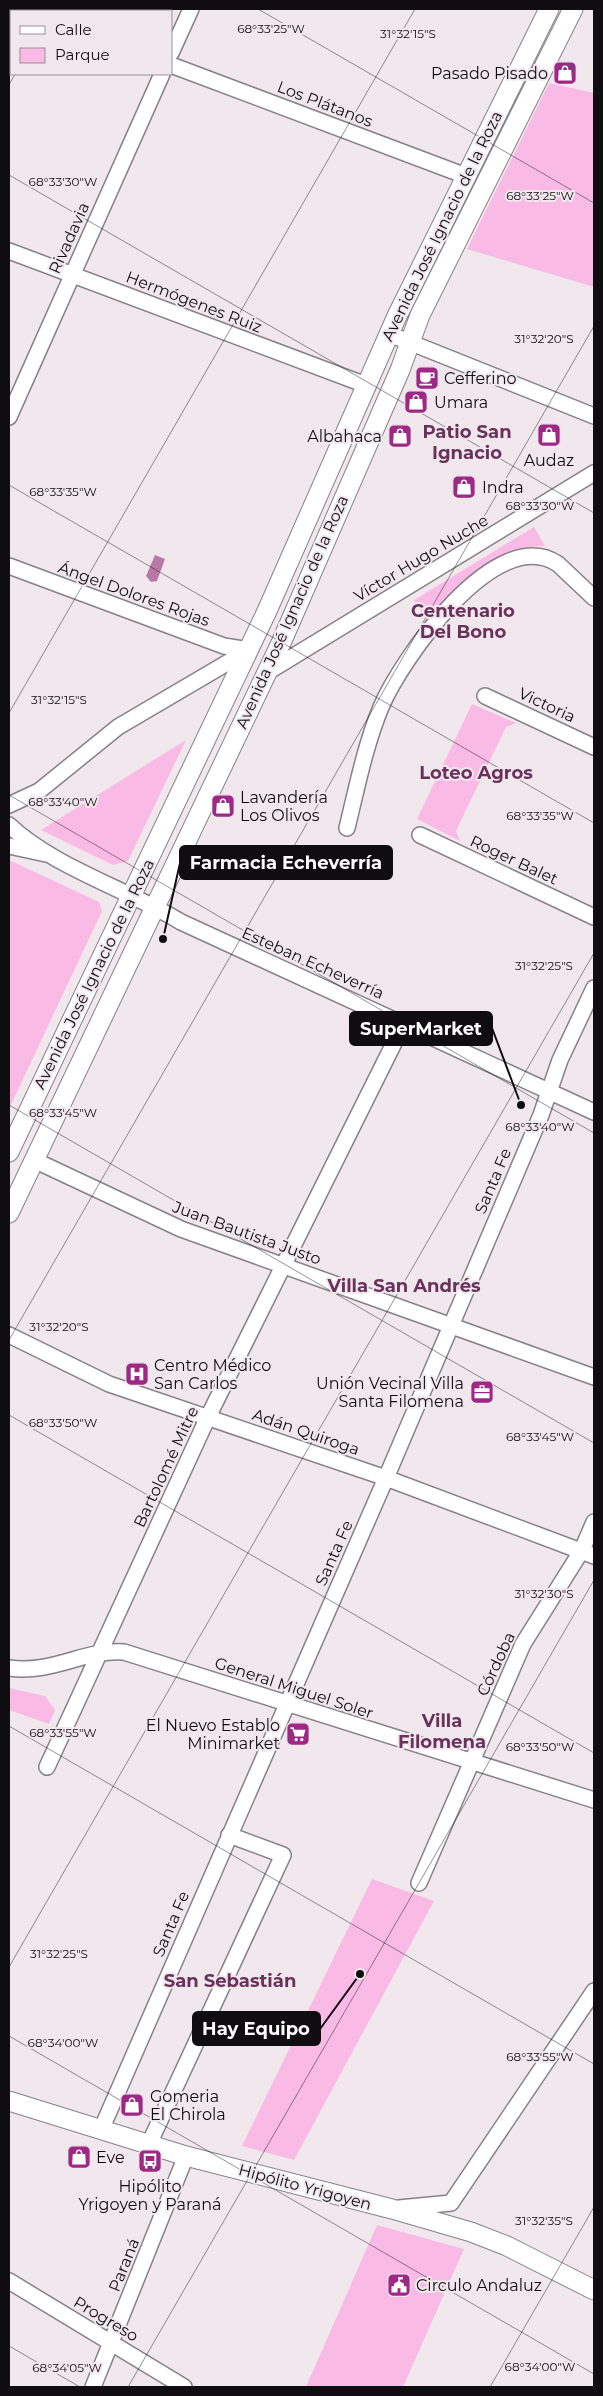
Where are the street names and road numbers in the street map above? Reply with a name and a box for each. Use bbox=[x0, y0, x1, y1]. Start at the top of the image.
street label: Los Plátanos bbox=[275, 77, 376, 131]
street label: Avenida José Ignacio de la Roza bbox=[378, 108, 506, 344]
street label: Rivadavia bbox=[45, 199, 93, 277]
street label: Hermógenes Ruiz bbox=[123, 267, 265, 337]
street label: Avenida José Ignacio de la Roza bbox=[232, 492, 352, 732]
street label: Víctor Hugo Nuche bbox=[350, 510, 492, 606]
street label: Ángel Dolores Rojas bbox=[56, 558, 213, 630]
street label: Victoria bbox=[516, 684, 578, 726]
street label: Roger Balet bbox=[467, 831, 561, 889]
street label: Avenida José Ignacio de la Roza bbox=[30, 856, 158, 1092]
street label: Esteban Echeverría bbox=[239, 923, 387, 1003]
street label: Santa Fe bbox=[471, 1145, 515, 1217]
street label: Juan Bautista Justo bbox=[169, 1197, 324, 1269]
street label: Bartolomé Mitre bbox=[130, 1403, 202, 1531]
street label: Adán Quiroga bbox=[250, 1405, 362, 1459]
street label: Santa Fe bbox=[311, 1517, 357, 1589]
street label: Córdoba bbox=[473, 1629, 519, 1699]
street label: General Miguel Soler bbox=[212, 1653, 376, 1723]
street label: Santa Fe bbox=[149, 1888, 193, 1960]
street label: Hipólito Yrigoyen bbox=[236, 2160, 374, 2214]
street label: Paraná bbox=[105, 2235, 143, 2295]
street label: Progreso bbox=[70, 2292, 142, 2346]

